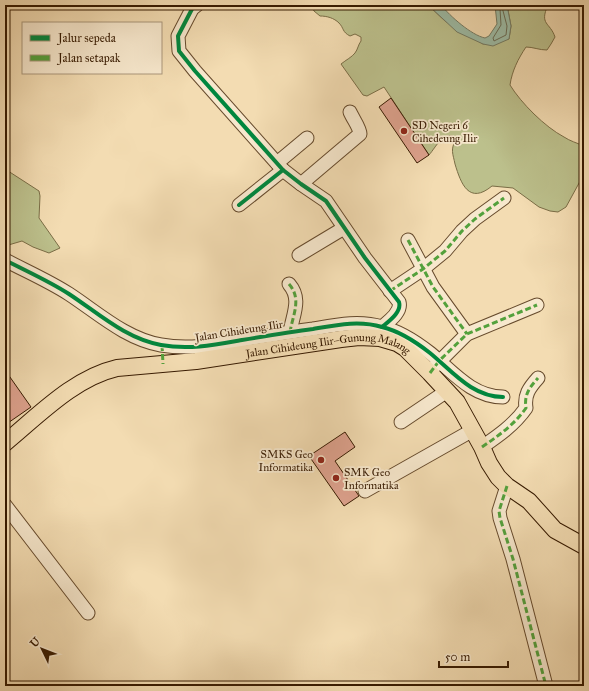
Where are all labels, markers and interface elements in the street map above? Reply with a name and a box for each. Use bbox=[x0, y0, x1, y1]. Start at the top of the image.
legend bbox=[22, 22, 162, 74]
text: Jalur sepeda bbox=[56, 31, 117, 46]
text: Jalan setapak bbox=[56, 51, 121, 66]
place label: SD Negeri 6 Cihedeung Ilir bbox=[412, 119, 478, 145]
marker: SD Negeri 6 Cihedeung Ilir bbox=[399, 126, 409, 136]
street label: Jalan Cihideung Ilir bbox=[193, 318, 285, 345]
street label: Jalan Cihideung Ilir–Gunung Malang bbox=[244, 331, 414, 361]
place label: SMKS Geo Informatika bbox=[258, 448, 313, 474]
marker: SMKS Geo Informatika bbox=[316, 455, 326, 465]
place label: SMK Geo Informatika bbox=[344, 466, 399, 492]
marker: SMK Geo Informatika bbox=[331, 473, 341, 483]
north arrow bbox=[22, 629, 62, 669]
text: U bbox=[27, 635, 43, 650]
scale bar bbox=[439, 643, 508, 669]
text: 50 m bbox=[445, 650, 470, 664]

